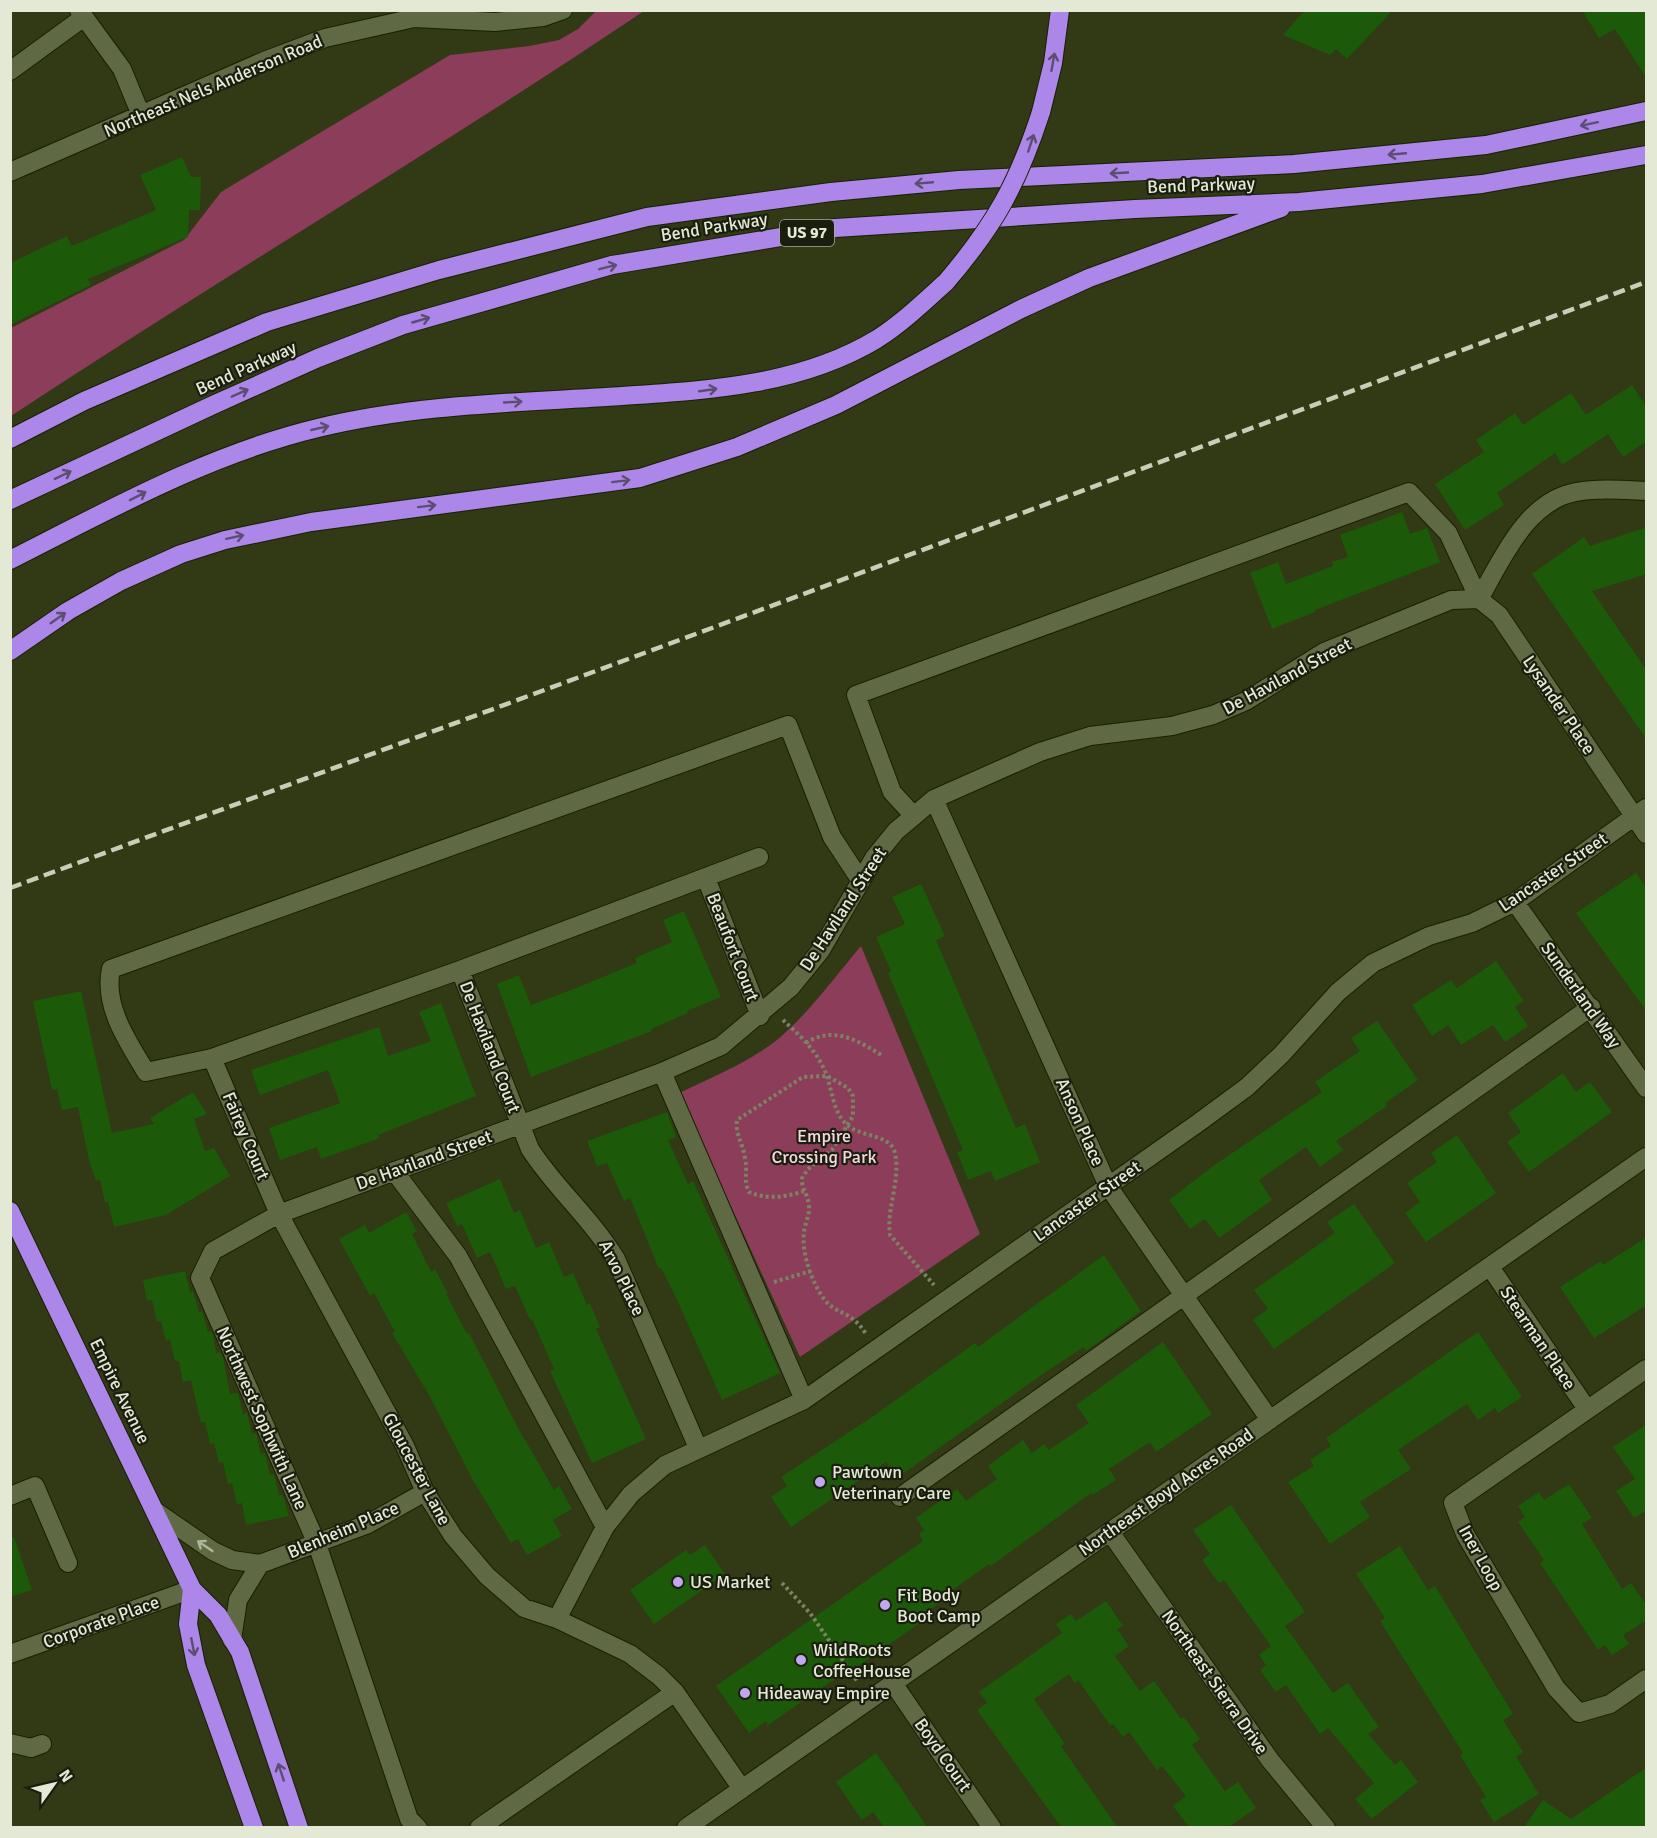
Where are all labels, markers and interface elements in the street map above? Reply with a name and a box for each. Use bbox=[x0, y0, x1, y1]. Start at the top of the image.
street label: Northeast Nels Anderson Road bbox=[101, 30, 325, 142]
one-way arrow bbox=[1047, 52, 1058, 72]
one-way arrow bbox=[1580, 118, 1599, 130]
one-way arrow bbox=[1026, 134, 1037, 153]
one-way arrow bbox=[1388, 149, 1408, 160]
one-way arrow bbox=[1109, 168, 1129, 179]
street label: Bend Parkway bbox=[1147, 172, 1256, 198]
one-way arrow bbox=[915, 178, 935, 189]
street label: Bend Parkway bbox=[659, 208, 770, 246]
road number: US 97 bbox=[780, 220, 834, 246]
one-way arrow bbox=[599, 260, 618, 272]
one-way arrow bbox=[411, 314, 430, 325]
street label: Bend Parkway bbox=[192, 336, 300, 400]
one-way arrow bbox=[697, 384, 717, 395]
one-way arrow bbox=[231, 387, 249, 398]
one-way arrow bbox=[503, 397, 523, 408]
one-way arrow bbox=[310, 421, 329, 433]
one-way arrow bbox=[54, 468, 72, 480]
one-way arrow bbox=[610, 475, 630, 486]
one-way arrow bbox=[129, 490, 147, 502]
one-way arrow bbox=[417, 501, 437, 512]
one-way arrow bbox=[225, 531, 244, 543]
one-way arrow bbox=[50, 612, 66, 624]
street label: De Haviland Street bbox=[1219, 633, 1355, 719]
street label: Lysander Place bbox=[1518, 651, 1600, 759]
street label: Lancaster Street bbox=[1495, 828, 1611, 916]
street label: De Haviland Street bbox=[795, 843, 891, 975]
street label: Beaufort Court bbox=[702, 890, 764, 1004]
street label: Sunderland Way bbox=[1536, 938, 1626, 1053]
street label: De Haviland Court bbox=[455, 978, 525, 1116]
street label: Anson Place bbox=[1051, 1075, 1109, 1169]
street label: Fairey Court bbox=[218, 1089, 274, 1183]
street label: De Haviland Street bbox=[353, 1125, 495, 1195]
park label: Empire Crossing Park bbox=[771, 1125, 877, 1168]
street label: Lancaster Street bbox=[1029, 1156, 1145, 1246]
street label: Arvo Place bbox=[594, 1237, 650, 1319]
street label: Stearman Place bbox=[1495, 1282, 1581, 1394]
street label: Northwest Sophwith Lane bbox=[212, 1323, 312, 1513]
street label: Empire Avenue bbox=[85, 1335, 155, 1447]
street label: Gloucester Lane bbox=[378, 1409, 456, 1529]
street label: Northeast Boyd Acres Road bbox=[1075, 1423, 1257, 1561]
place label: Pawtown Veterinary Care bbox=[832, 1461, 951, 1504]
marker: Pawtown Veterinary Care bbox=[813, 1475, 827, 1489]
street label: Blenheim Place bbox=[284, 1497, 402, 1563]
street label: Iner Loop bbox=[1454, 1521, 1508, 1595]
one-way arrow bbox=[198, 1540, 214, 1552]
place label: US Market bbox=[690, 1571, 770, 1593]
marker: US Market bbox=[671, 1575, 685, 1589]
place label: Fit Body Boot Camp bbox=[897, 1584, 980, 1627]
street label: Corporate Place bbox=[40, 1591, 162, 1653]
marker: Fit Body Boot Camp bbox=[878, 1598, 892, 1612]
street label: Northeast Sierra Drive bbox=[1157, 1606, 1273, 1758]
one-way arrow bbox=[188, 1637, 199, 1656]
place label: WildRoots CoffeeHouse bbox=[813, 1639, 911, 1682]
marker: WildRoots CoffeeHouse bbox=[794, 1653, 808, 1667]
place label: Hideaway Empire bbox=[757, 1682, 890, 1704]
marker: Hideaway Empire bbox=[738, 1686, 752, 1700]
street label: Boyd Court bbox=[910, 1714, 976, 1796]
north arrow bbox=[24, 1754, 84, 1814]
one-way arrow bbox=[274, 1763, 285, 1782]
text: N bbox=[54, 1766, 77, 1786]

